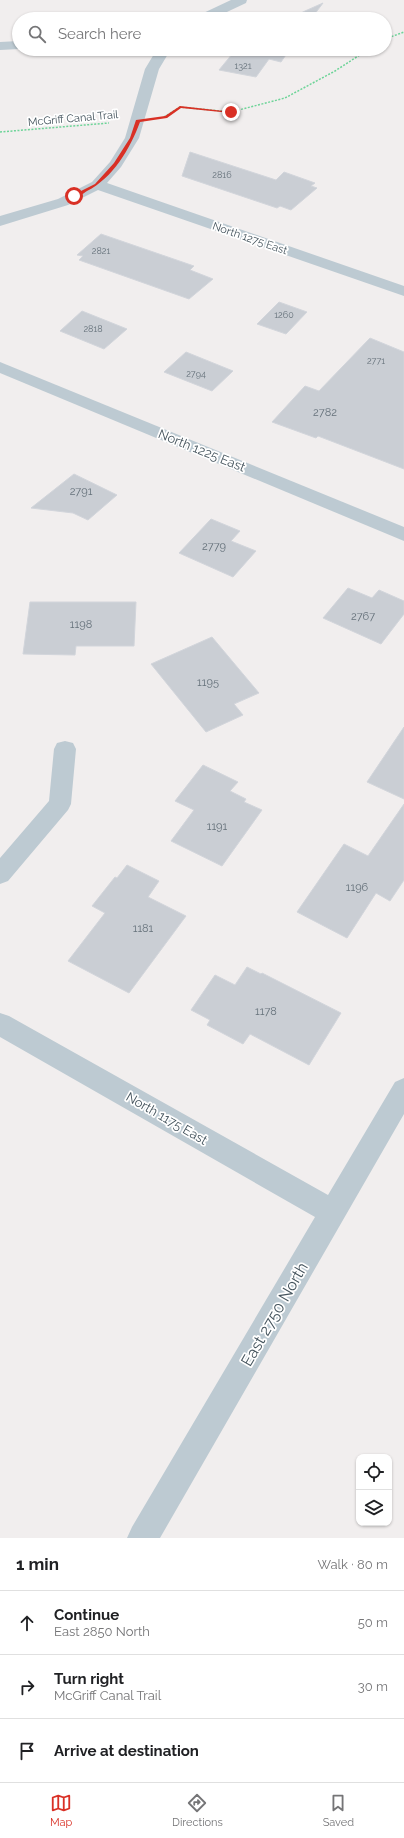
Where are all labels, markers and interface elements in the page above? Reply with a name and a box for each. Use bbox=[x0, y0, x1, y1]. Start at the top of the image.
search box bbox=[12, 12, 392, 56]
icon: search bbox=[26, 23, 48, 45]
text: Search here bbox=[58, 25, 141, 43]
house number: 1321 bbox=[234, 61, 252, 71]
route end bbox=[222, 103, 240, 121]
street label: McGriff Canal Trail bbox=[27, 108, 119, 129]
house number: 2816 bbox=[212, 170, 232, 180]
route start bbox=[65, 187, 83, 205]
street label: North 1275 East bbox=[211, 220, 289, 257]
house number: 2821 bbox=[92, 246, 110, 256]
house number: 1260 bbox=[274, 310, 294, 320]
house number: 2818 bbox=[83, 324, 103, 334]
house number: 2771 bbox=[367, 356, 385, 366]
house number: 2794 bbox=[186, 369, 206, 379]
house number: 2782 bbox=[313, 406, 337, 419]
street label: North 1225 East bbox=[156, 426, 248, 475]
house number: 2791 bbox=[70, 485, 93, 498]
house number: 2779 bbox=[202, 540, 226, 553]
house number: 2767 bbox=[351, 610, 375, 623]
house number: 1198 bbox=[70, 618, 92, 631]
house number: 1195 bbox=[197, 676, 219, 689]
house number: 1191 bbox=[207, 820, 228, 833]
house number: 1196 bbox=[346, 881, 369, 894]
house number: 1181 bbox=[133, 922, 154, 935]
house number: 1178 bbox=[255, 1005, 277, 1018]
street label: North 1175 East bbox=[123, 1089, 211, 1148]
street label: East 2750 North bbox=[237, 1259, 312, 1370]
map controls bbox=[356, 1454, 392, 1526]
button: locate bbox=[356, 1454, 392, 1490]
button: layers bbox=[356, 1490, 392, 1526]
text: 1 min bbox=[16, 1554, 59, 1574]
text: Walk · 80 m bbox=[318, 1557, 388, 1572]
text: Continue bbox=[54, 1606, 119, 1624]
icon: ahead bbox=[16, 1612, 38, 1634]
text: 50 m bbox=[358, 1615, 388, 1630]
text: East 2850 North bbox=[54, 1624, 150, 1639]
text: Turn right bbox=[54, 1670, 124, 1688]
icon: right bbox=[16, 1676, 38, 1698]
text: 30 m bbox=[358, 1679, 388, 1694]
text: McGriff Canal Trail bbox=[54, 1688, 161, 1703]
icon: arrive bbox=[16, 1740, 38, 1762]
text: Arrive at destination bbox=[54, 1742, 199, 1760]
tab: Map bbox=[50, 1792, 72, 1829]
tab: Directions bbox=[172, 1792, 223, 1829]
tab: Saved bbox=[323, 1792, 354, 1829]

